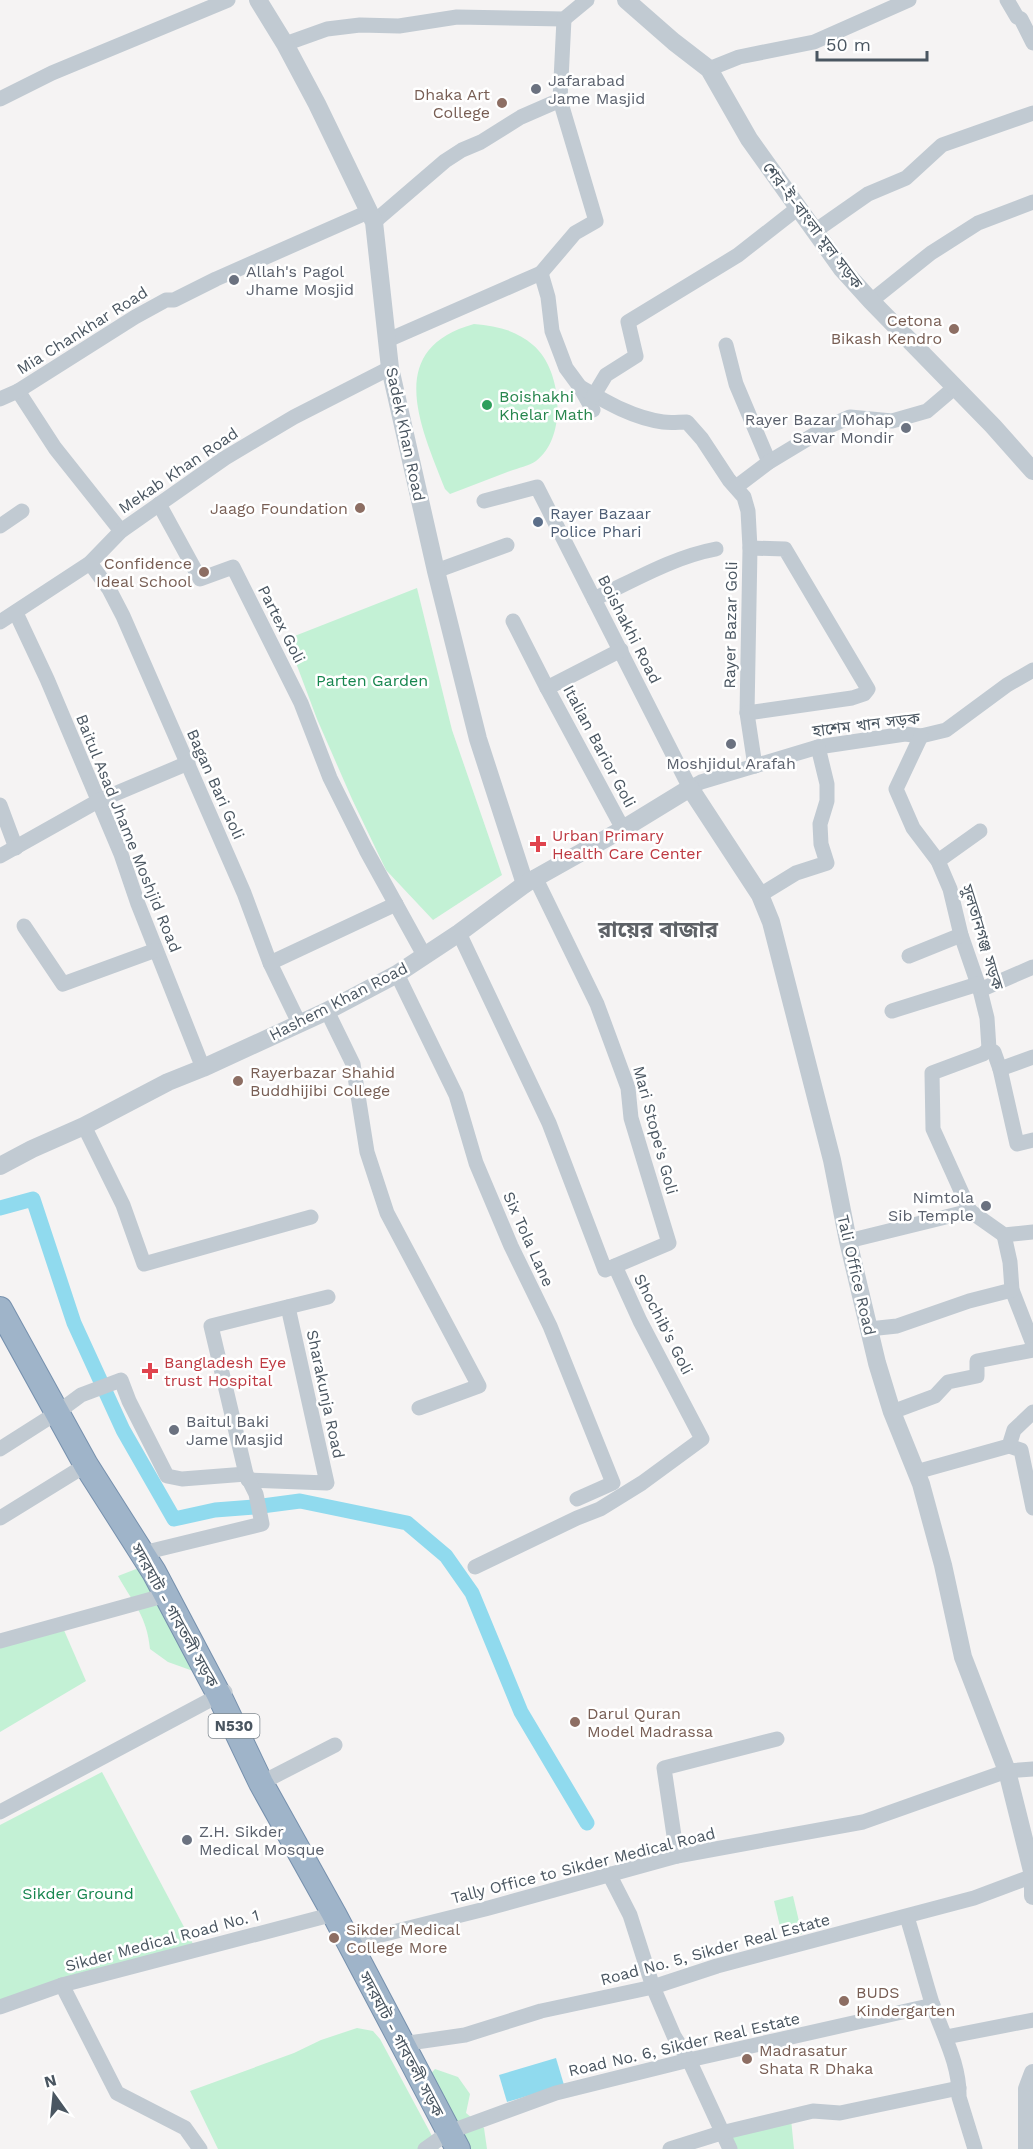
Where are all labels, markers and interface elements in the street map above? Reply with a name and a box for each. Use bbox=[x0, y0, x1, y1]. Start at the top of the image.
scale bar bbox=[817, 24, 926, 62]
text: 50 m bbox=[826, 34, 871, 55]
place label: Jafarabad Jame Masjid bbox=[548, 71, 645, 108]
marker: Jafarabad Jame Masjid bbox=[529, 82, 543, 96]
place label: Dhaka Art College bbox=[414, 85, 490, 122]
marker: Dhaka Art College bbox=[495, 96, 509, 110]
street label: শের-ই-বাংলা মূল সড়ক bbox=[759, 158, 867, 293]
place label: Allah's Pagol Jhame Mosjid bbox=[246, 262, 354, 299]
marker: Allah's Pagol Jhame Mosjid bbox=[227, 273, 241, 287]
street label: Mia Chankhar Road bbox=[13, 282, 151, 378]
place label: Cetona Bikash Kendro bbox=[831, 311, 942, 348]
marker: Cetona Bikash Kendro bbox=[947, 322, 961, 336]
street label: Sadek Khan Road bbox=[382, 365, 429, 503]
place label: Boishakhi Khelar Math bbox=[499, 387, 593, 424]
marker: Boishakhi Khelar Math bbox=[480, 398, 494, 412]
place label: Rayer Bazar Mohap Savar Mondir bbox=[745, 410, 894, 447]
marker: Rayer Bazar Mohap Savar Mondir bbox=[899, 421, 913, 435]
street label: Mekab Khan Road bbox=[115, 423, 242, 517]
place label: Jaago Foundation bbox=[210, 499, 348, 518]
marker: Jaago Foundation bbox=[353, 501, 367, 515]
place label: Rayer Bazaar Police Phari bbox=[550, 504, 651, 541]
marker: Rayer Bazaar Police Phari bbox=[531, 515, 545, 529]
place label: Confidence Ideal School bbox=[96, 554, 192, 591]
street label: Rayer Bazar Goli bbox=[720, 561, 741, 689]
marker: Confidence Ideal School bbox=[197, 565, 211, 579]
street label: Boishakhi Road bbox=[594, 572, 665, 687]
street label: Partex Goli bbox=[254, 582, 309, 666]
park label: Parten Garden bbox=[316, 671, 428, 690]
street label: Italian Barior Goli bbox=[559, 682, 640, 811]
street label: হাশেম খান সড়ক bbox=[810, 708, 922, 741]
street label: Baitul Asad Jhame Moshjid Road bbox=[72, 711, 185, 955]
street label: Bagan Bari Goli bbox=[183, 726, 248, 842]
marker: Moshjidul Arafah bbox=[724, 737, 738, 751]
place label: Moshjidul Arafah bbox=[666, 754, 796, 773]
place label: Urban Primary Health Care Center bbox=[552, 826, 702, 863]
marker: Urban Primary Health Care Center bbox=[529, 835, 547, 853]
street label: সুলতানগঞ্জ সড়ক bbox=[957, 881, 1008, 993]
district label: রায়ের বাজার bbox=[597, 917, 719, 942]
street label: Hashem Khan Road bbox=[266, 958, 411, 1045]
place label: Rayerbazar Shahid Buddhijibi College bbox=[250, 1063, 395, 1100]
street label: Mari Stope's Goli bbox=[629, 1064, 682, 1196]
marker: Rayerbazar Shahid Buddhijibi College bbox=[231, 1074, 245, 1088]
place label: Nimtola Sib Temple bbox=[888, 1188, 974, 1225]
street label: Six Tola Lane bbox=[499, 1189, 558, 1290]
marker: Nimtola Sib Temple bbox=[979, 1199, 993, 1213]
street label: Tali Office Road bbox=[833, 1213, 880, 1337]
street label: Shochib's Goli bbox=[630, 1271, 697, 1378]
street label: Sharakunja Road bbox=[303, 1328, 348, 1460]
place label: Bangladesh Eye trust Hospital bbox=[164, 1353, 286, 1390]
marker: Bangladesh Eye trust Hospital bbox=[141, 1362, 159, 1380]
place label: Baitul Baki Jame Masjid bbox=[186, 1412, 283, 1449]
marker: Baitul Baki Jame Masjid bbox=[167, 1423, 181, 1437]
street label: সদরঘাট - গাবতলী সড়ক bbox=[127, 1539, 223, 1691]
place label: Darul Quran Model Madrassa bbox=[587, 1704, 713, 1741]
road number: N530 bbox=[208, 1714, 260, 1738]
marker: Darul Quran Model Madrassa bbox=[568, 1715, 582, 1729]
place label: Z.H. Sikder Medical Mosque bbox=[199, 1822, 325, 1859]
street label: Tally Office to Sikder Medical Road bbox=[449, 1823, 717, 1908]
marker: Z.H. Sikder Medical Mosque bbox=[180, 1833, 194, 1847]
park label: Sikder Ground bbox=[22, 1884, 134, 1903]
street label: Sikder Medical Road No. 1 bbox=[63, 1905, 261, 1976]
street label: Road No. 5, Sikder Real Estate bbox=[598, 1910, 832, 1989]
place label: Sikder Medical College More bbox=[346, 1920, 460, 1957]
marker: Sikder Medical College More bbox=[327, 1931, 341, 1945]
street label: সদরঘাট - গাবতলী সড়ক bbox=[355, 1968, 448, 2121]
place label: BUDS Kindergarten bbox=[856, 1983, 956, 2020]
marker: BUDS Kindergarten bbox=[837, 1994, 851, 2008]
street label: Road No. 6, Sikder Real Estate bbox=[566, 2009, 802, 2080]
place label: Madrasatur Shata R Dhaka bbox=[759, 2041, 873, 2078]
marker: Madrasatur Shata R Dhaka bbox=[740, 2052, 754, 2066]
north arrow bbox=[24, 2065, 84, 2125]
text: N bbox=[42, 2070, 58, 2092]

